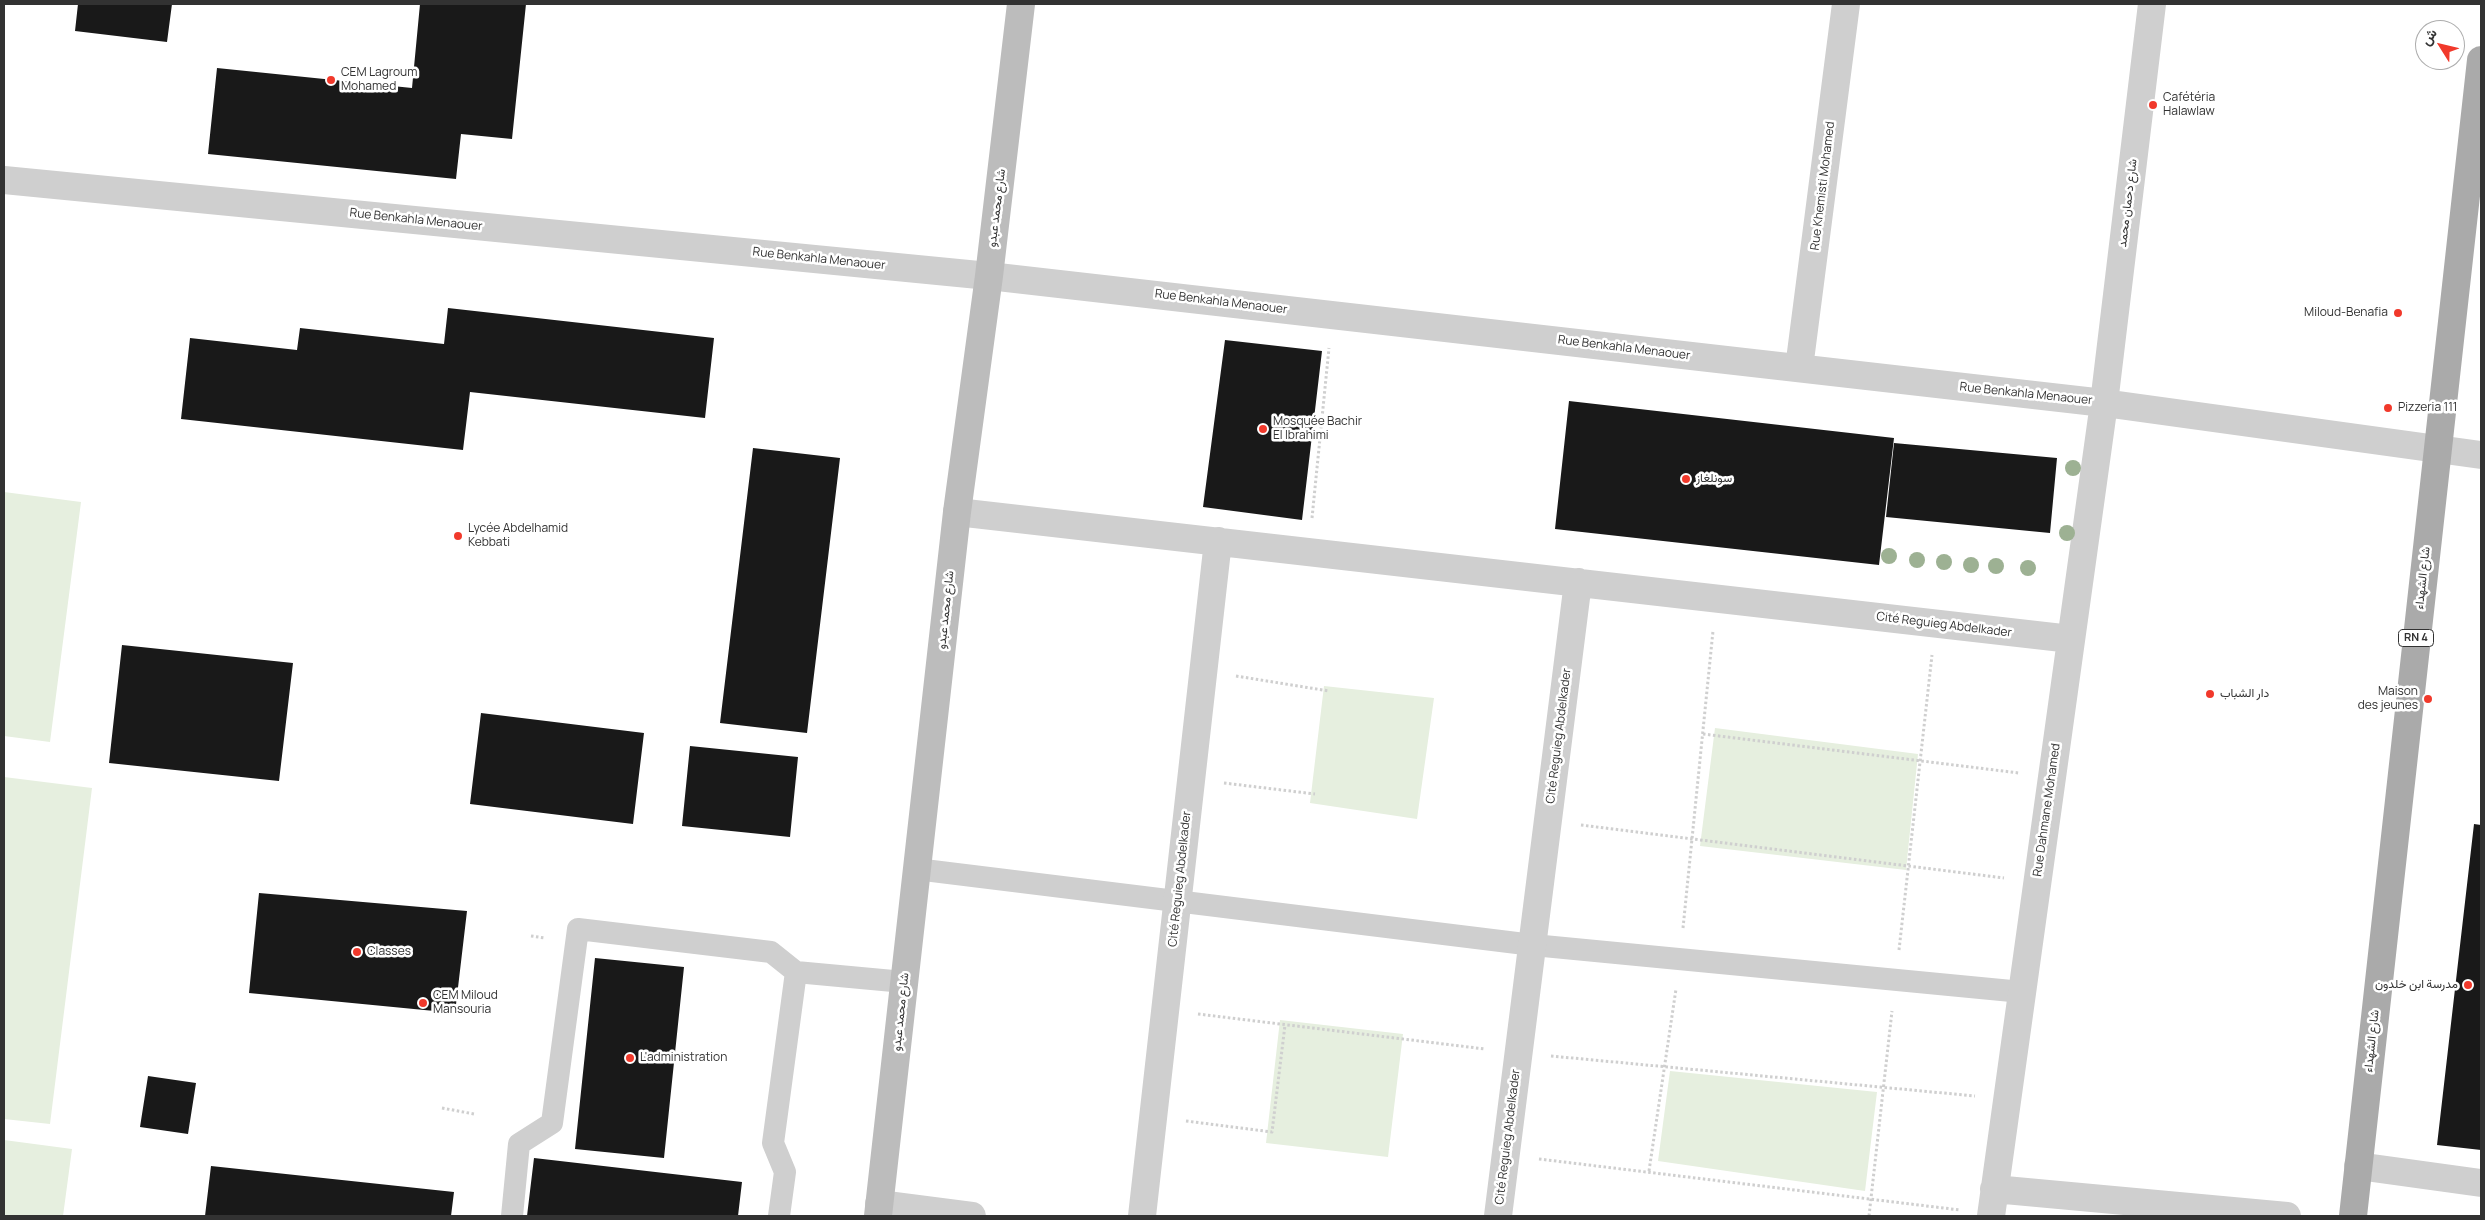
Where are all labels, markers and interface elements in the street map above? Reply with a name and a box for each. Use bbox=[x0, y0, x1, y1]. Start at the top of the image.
north arrow bbox=[2415, 20, 2465, 70]
text: ش bbox=[2416, 24, 2441, 49]
place label: CEM Lagroum Mohamed bbox=[341, 66, 417, 94]
marker: CEM Lagroum Mohamed bbox=[325, 74, 337, 86]
place label: Cafétéria Halawlaw bbox=[2163, 91, 2215, 119]
marker: Cafétéria Halawlaw bbox=[2147, 99, 2159, 111]
street label: Rue Khemisti Mohamed bbox=[1808, 121, 1838, 251]
street label: شارع دحمان محمد bbox=[2115, 158, 2141, 248]
street label: شارع محمد عبدو bbox=[985, 168, 1009, 248]
street label: Rue Benkahla Menaouer bbox=[349, 206, 483, 234]
street label: Rue Benkahla Menaouer bbox=[752, 245, 886, 273]
street label: Rue Benkahla Menaouer bbox=[1154, 287, 1288, 317]
place label: Miloud-Benafia bbox=[2304, 306, 2388, 320]
marker: Miloud-Benafia bbox=[2392, 307, 2404, 319]
street label: Rue Benkahla Menaouer bbox=[1557, 333, 1691, 363]
street label: Rue Benkahla Menaouer bbox=[1959, 380, 2093, 408]
place label: Pizzeria 111 bbox=[2398, 401, 2458, 415]
marker: Pizzeria 111 bbox=[2382, 402, 2394, 414]
place label: Mosquée Bachir El Ibrahimi bbox=[1273, 415, 1362, 443]
marker: Mosquée Bachir El Ibrahimi bbox=[1257, 423, 1269, 435]
place label: سونلغاز bbox=[1696, 472, 1732, 486]
marker: سونلغاز bbox=[1680, 473, 1692, 485]
place label: Lycée Abdelhamid Kebbati bbox=[468, 522, 568, 550]
marker: Lycée Abdelhamid Kebbati bbox=[452, 530, 464, 542]
street label: شارع الشهداء bbox=[2413, 546, 2433, 610]
street label: شارع محمد عبدو bbox=[935, 570, 957, 650]
street label: Cité Reguieg Abdelkader bbox=[1875, 610, 2013, 640]
road number: RN 4 bbox=[2398, 630, 2434, 646]
street label: Cité Reguieg Abdelkader bbox=[1544, 667, 1574, 805]
place label: Maison des jeunes bbox=[2358, 685, 2418, 713]
place label: دار الشباب bbox=[2220, 687, 2269, 701]
marker: دار الشباب bbox=[2204, 688, 2216, 700]
marker: Maison des jeunes bbox=[2422, 693, 2434, 705]
street label: Rue Dahmane Mohamed bbox=[2031, 742, 2063, 878]
street label: Cité Reguieg Abdelkader bbox=[1166, 810, 1194, 948]
place label: Classes bbox=[367, 945, 411, 959]
marker: Classes bbox=[351, 946, 363, 958]
street label: شارع محمد عبدو bbox=[890, 972, 912, 1052]
place label: مدرسة ابن خلدون bbox=[2375, 978, 2458, 992]
marker: مدرسة ابن خلدون bbox=[2462, 979, 2474, 991]
place label: CEM Miloud Mansouria bbox=[433, 989, 498, 1017]
marker: CEM Miloud Mansouria bbox=[417, 997, 429, 1009]
street label: شارع الشهداء bbox=[2362, 1009, 2382, 1073]
place label: L'administration bbox=[640, 1051, 727, 1065]
marker: L'administration bbox=[624, 1052, 636, 1064]
street label: Cité Reguieg Abdelkader bbox=[1493, 1068, 1523, 1206]

